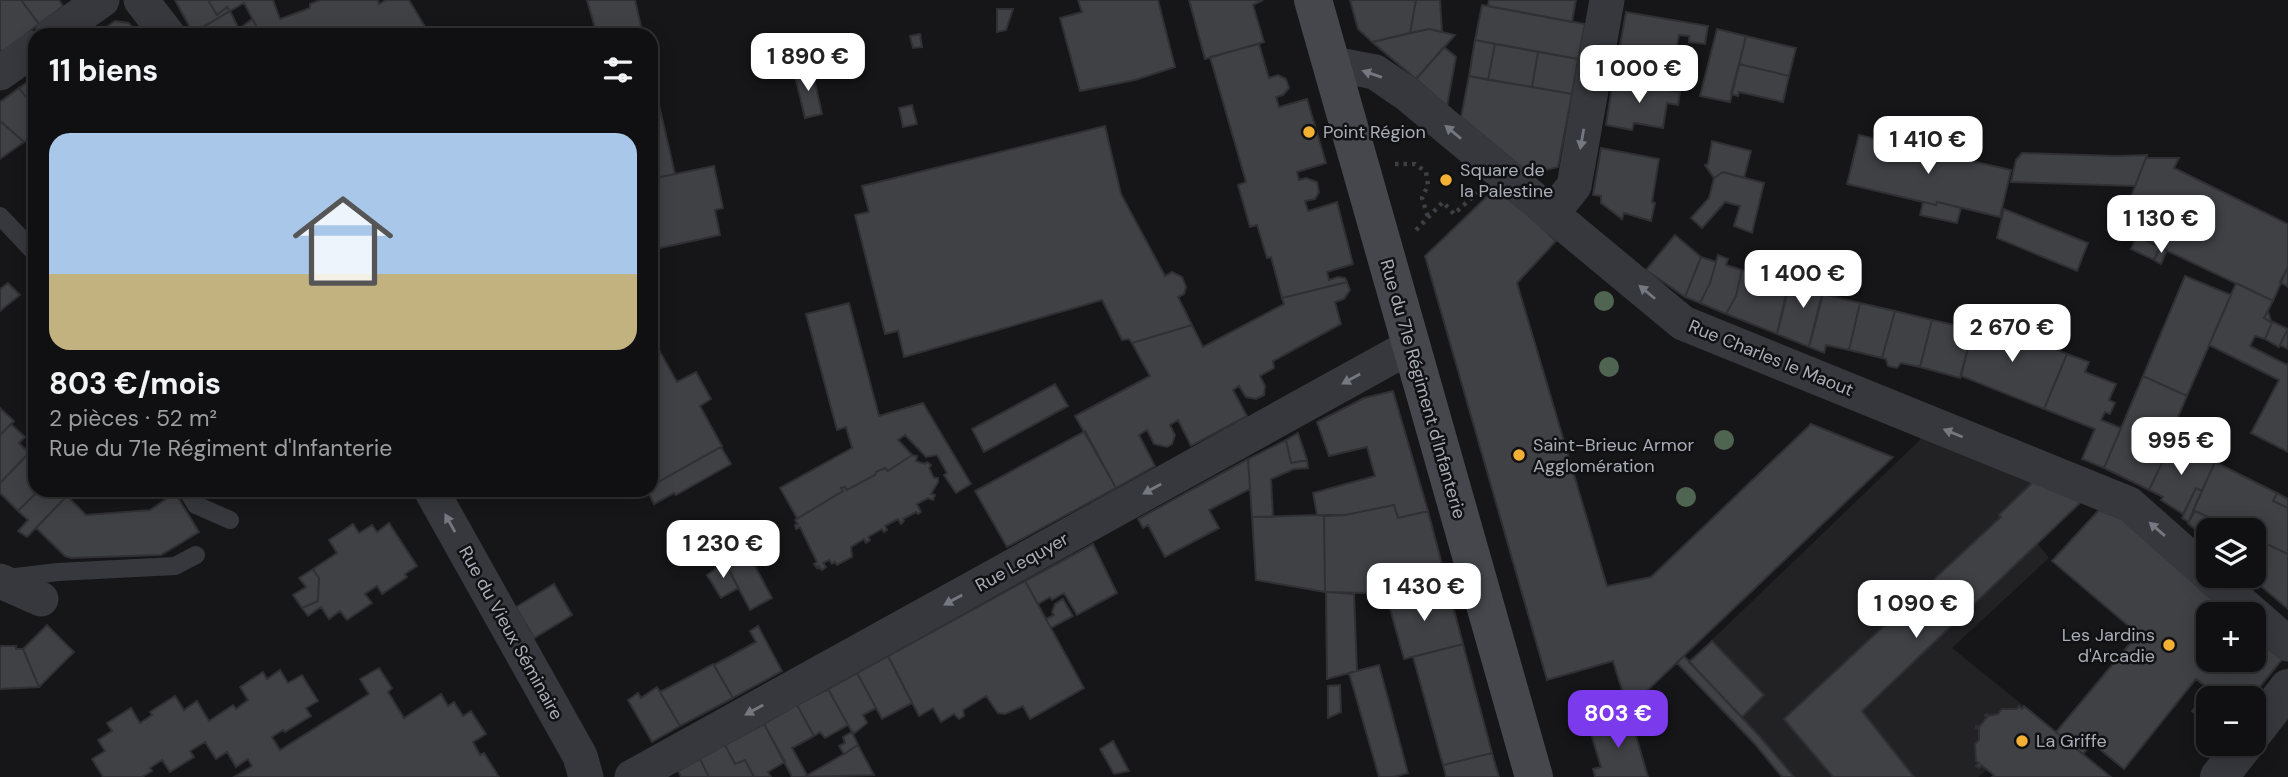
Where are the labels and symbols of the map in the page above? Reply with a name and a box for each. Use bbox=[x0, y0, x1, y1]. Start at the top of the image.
pin: 1 890 € bbox=[743, 34, 873, 93]
pin: 1 000 € bbox=[1574, 46, 1704, 105]
one-way arrow bbox=[1361, 68, 1382, 79]
pin: 1 410 € bbox=[1863, 116, 1993, 176]
place label: Point Région bbox=[1323, 120, 1426, 144]
marker: Point Région bbox=[1301, 124, 1317, 140]
one-way arrow bbox=[1444, 124, 1462, 139]
one-way arrow bbox=[1576, 129, 1587, 151]
place label: Square de la Palestine bbox=[1460, 158, 1553, 203]
marker: Square de la Palestine bbox=[1438, 172, 1454, 188]
pin: 1 130 € bbox=[2096, 196, 2226, 255]
pin: 1 400 € bbox=[1738, 250, 1868, 310]
street label: Rue du 71e Régiment d'Infanterie bbox=[1374, 257, 1472, 521]
one-way arrow bbox=[1638, 285, 1655, 300]
pin: 2 670 € bbox=[1947, 304, 2077, 364]
street label: Rue Charles le Maout bbox=[1685, 314, 1857, 402]
one-way arrow bbox=[1342, 373, 1361, 385]
pin: 995 € bbox=[2132, 418, 2230, 477]
one-way arrow bbox=[1942, 427, 1963, 438]
place label: Saint-Brieuc Armor Agglomération bbox=[1533, 433, 1694, 478]
marker: Saint-Brieuc Armor Agglomération bbox=[1511, 447, 1527, 463]
one-way arrow bbox=[1142, 483, 1162, 495]
one-way arrow bbox=[444, 513, 456, 533]
pin: 1 230 € bbox=[658, 520, 788, 580]
one-way arrow bbox=[2148, 521, 2166, 537]
street label: Rue Lequyer bbox=[971, 526, 1073, 597]
street label: Rue du Vieux Séminaire bbox=[453, 542, 569, 724]
pin: 1 430 € bbox=[1359, 564, 1489, 623]
pin: 1 090 € bbox=[1851, 580, 1981, 640]
one-way arrow bbox=[943, 594, 963, 605]
place label: Les Jardins d'Arcadie bbox=[2062, 623, 2155, 668]
marker: Les Jardins d'Arcadie bbox=[2161, 637, 2177, 653]
pin: 803 € bbox=[1569, 690, 1667, 750]
one-way arrow bbox=[744, 704, 764, 716]
place label: La Griffe bbox=[2036, 729, 2107, 753]
marker: La Griffe bbox=[2014, 733, 2030, 749]

